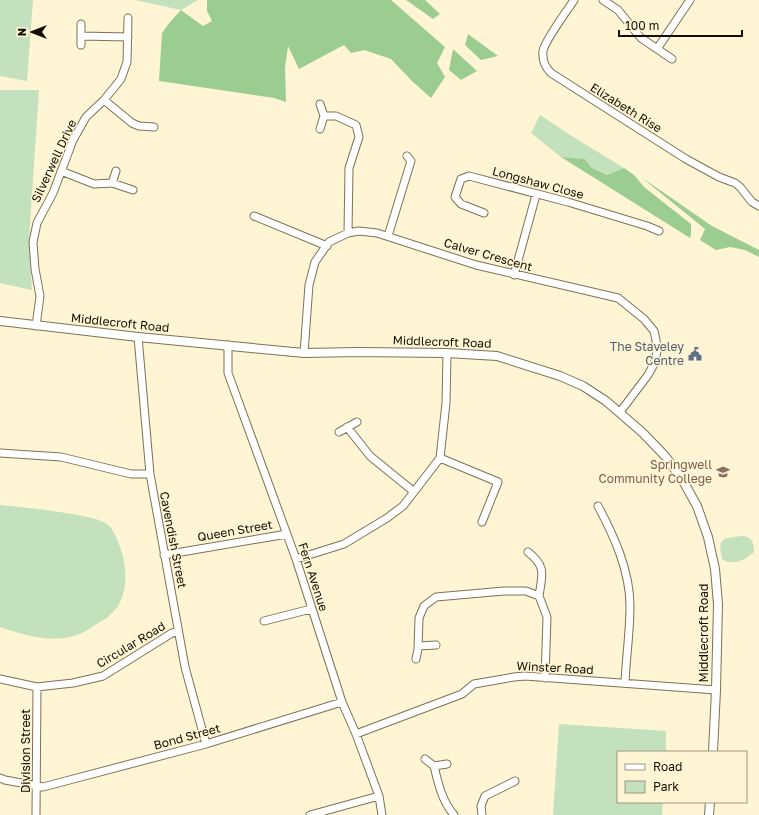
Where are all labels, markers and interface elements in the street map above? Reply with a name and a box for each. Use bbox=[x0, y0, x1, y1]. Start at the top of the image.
north arrow bbox=[12, 12, 52, 52]
scale bar bbox=[619, 12, 742, 38]
text: 100 m bbox=[625, 18, 659, 33]
text: N bbox=[15, 28, 28, 36]
street label: Elizabeth Rise bbox=[588, 80, 665, 136]
street label: Silverwell Drive bbox=[28, 117, 79, 205]
street label: Longshaw Close bbox=[491, 163, 586, 202]
street label: Calver Crescent bbox=[442, 235, 534, 274]
street label: Middlecroft Road bbox=[70, 310, 170, 335]
street label: Middlecroft Road bbox=[392, 332, 492, 351]
place label: The Staveley Centre bbox=[610, 339, 684, 368]
public building icon: The Staveley Centre bbox=[687, 346, 703, 362]
place label: Springwell Community College bbox=[599, 457, 712, 486]
school or university icon: Springwell Community College bbox=[715, 464, 731, 480]
street label: Cavendish Street bbox=[157, 490, 190, 590]
street label: Queen Street bbox=[196, 516, 274, 544]
street label: Fern Avenue bbox=[295, 541, 332, 613]
street label: Middlecroft Road bbox=[696, 584, 711, 682]
street label: Circular Road bbox=[94, 618, 168, 671]
street label: Winster Road bbox=[516, 658, 594, 677]
street label: Division Street bbox=[18, 709, 33, 793]
street label: Bond Street bbox=[152, 720, 222, 753]
legend bbox=[617, 751, 747, 803]
text: Road bbox=[653, 759, 682, 774]
text: Park bbox=[653, 779, 679, 794]

